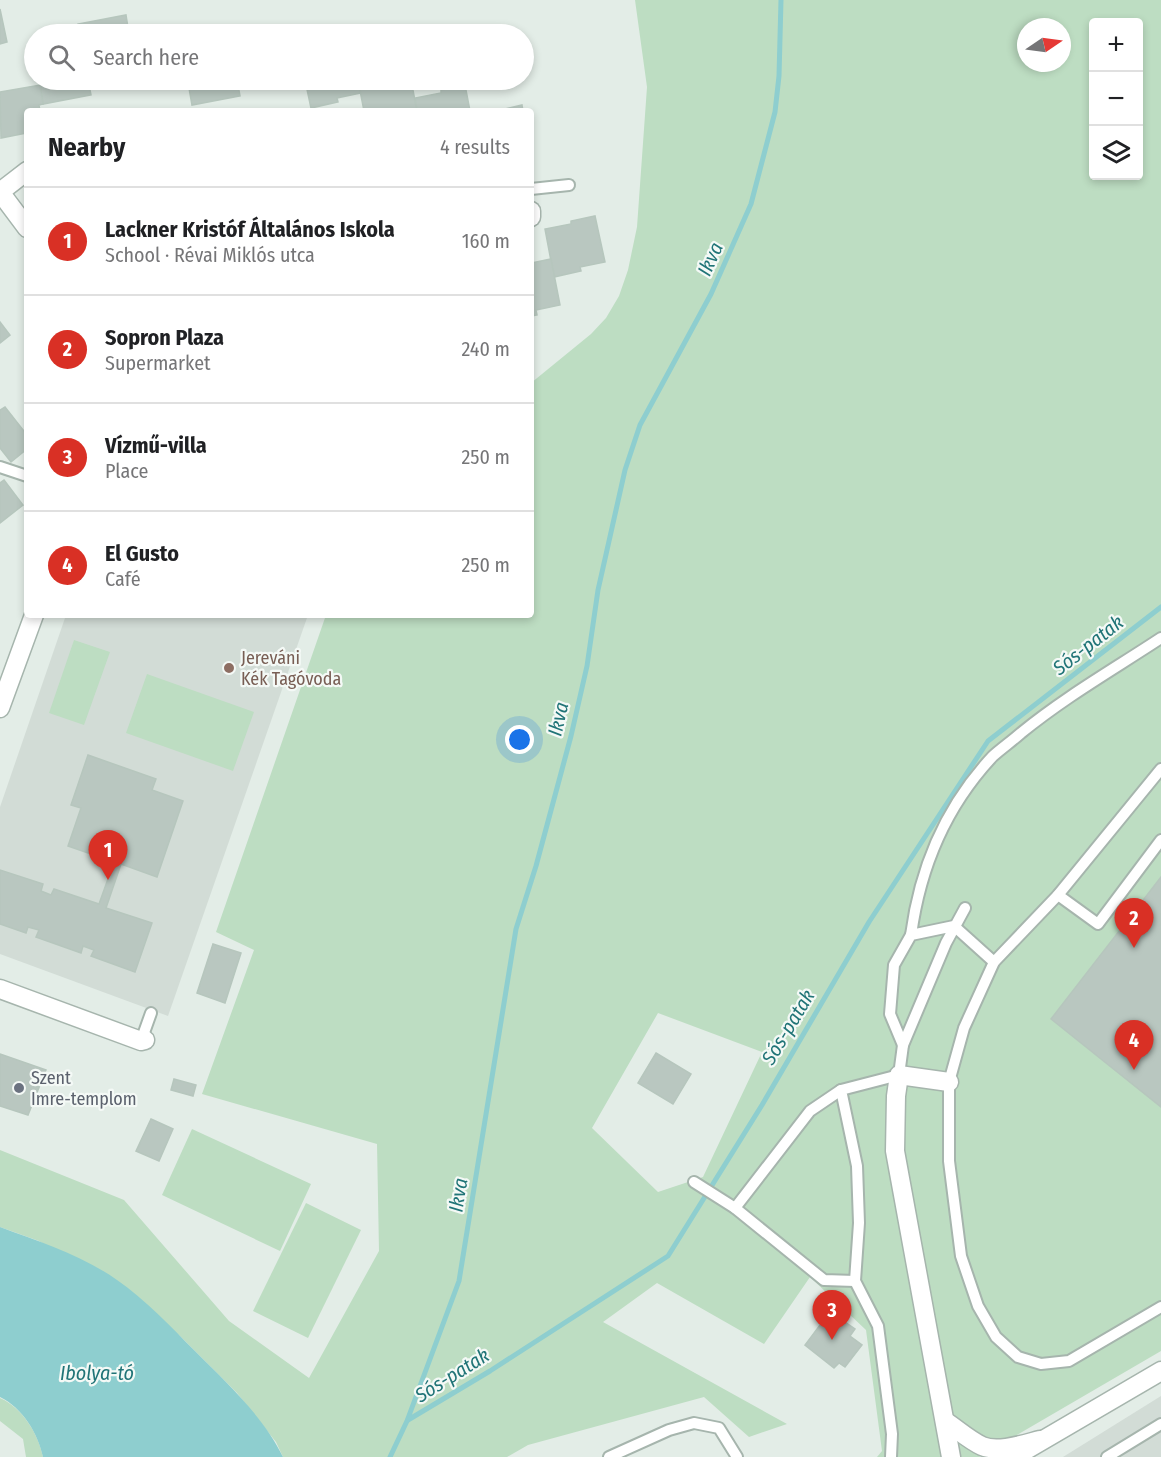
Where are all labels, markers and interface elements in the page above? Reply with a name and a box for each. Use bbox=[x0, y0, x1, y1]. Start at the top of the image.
north arrow bbox=[1017, 18, 1071, 72]
map controls bbox=[1089, 18, 1143, 180]
button: + bbox=[1089, 18, 1143, 72]
search box bbox=[24, 24, 534, 90]
icon: search bbox=[45, 41, 78, 74]
text: Search here bbox=[93, 44, 199, 71]
button: − bbox=[1089, 72, 1143, 126]
button: layers bbox=[1089, 126, 1143, 180]
text: Nearby bbox=[48, 132, 125, 163]
text: 4 results bbox=[440, 135, 510, 159]
text: Lackner Kristóf Általános Iskola bbox=[105, 216, 395, 243]
text: 1 bbox=[63, 229, 72, 253]
text: 160 m bbox=[462, 229, 510, 253]
water label: Ikva bbox=[692, 238, 728, 280]
text: School · Révai Miklós utca bbox=[105, 243, 315, 267]
text: Sopron Plaza bbox=[105, 324, 224, 351]
text: 2 bbox=[63, 337, 72, 361]
text: 240 m bbox=[461, 337, 510, 361]
text: Supermarket bbox=[105, 351, 211, 375]
text: Vízmű-villa bbox=[105, 432, 207, 459]
text: 3 bbox=[63, 445, 72, 469]
text: 250 m bbox=[462, 445, 510, 469]
text: Place bbox=[105, 459, 148, 483]
text: El Gusto bbox=[105, 540, 179, 567]
text: 4 bbox=[62, 553, 73, 577]
text: 250 m bbox=[462, 553, 510, 577]
text: Café bbox=[105, 567, 141, 591]
water label: Sós-patak bbox=[1047, 610, 1128, 681]
place label: Jereváni Kék Tagóvoda bbox=[241, 647, 341, 690]
marker: Jereváni Kék Tagóvoda bbox=[222, 661, 236, 675]
water label: Ikva bbox=[542, 700, 574, 738]
your location bbox=[505, 725, 534, 754]
pin: 1 bbox=[88, 830, 128, 880]
pin: 2 bbox=[1114, 898, 1154, 948]
water label: Sós-patak bbox=[756, 985, 820, 1070]
pin: 4 bbox=[1114, 1020, 1154, 1070]
place label: Szent Imre-templom bbox=[31, 1067, 137, 1110]
marker: Szent Imre-templom bbox=[12, 1081, 26, 1095]
water label: Ikva bbox=[443, 1176, 473, 1214]
pin: 3 bbox=[812, 1290, 852, 1340]
water label: Sós-patak bbox=[410, 1343, 494, 1408]
water label: Ibolya-tó bbox=[60, 1361, 134, 1385]

